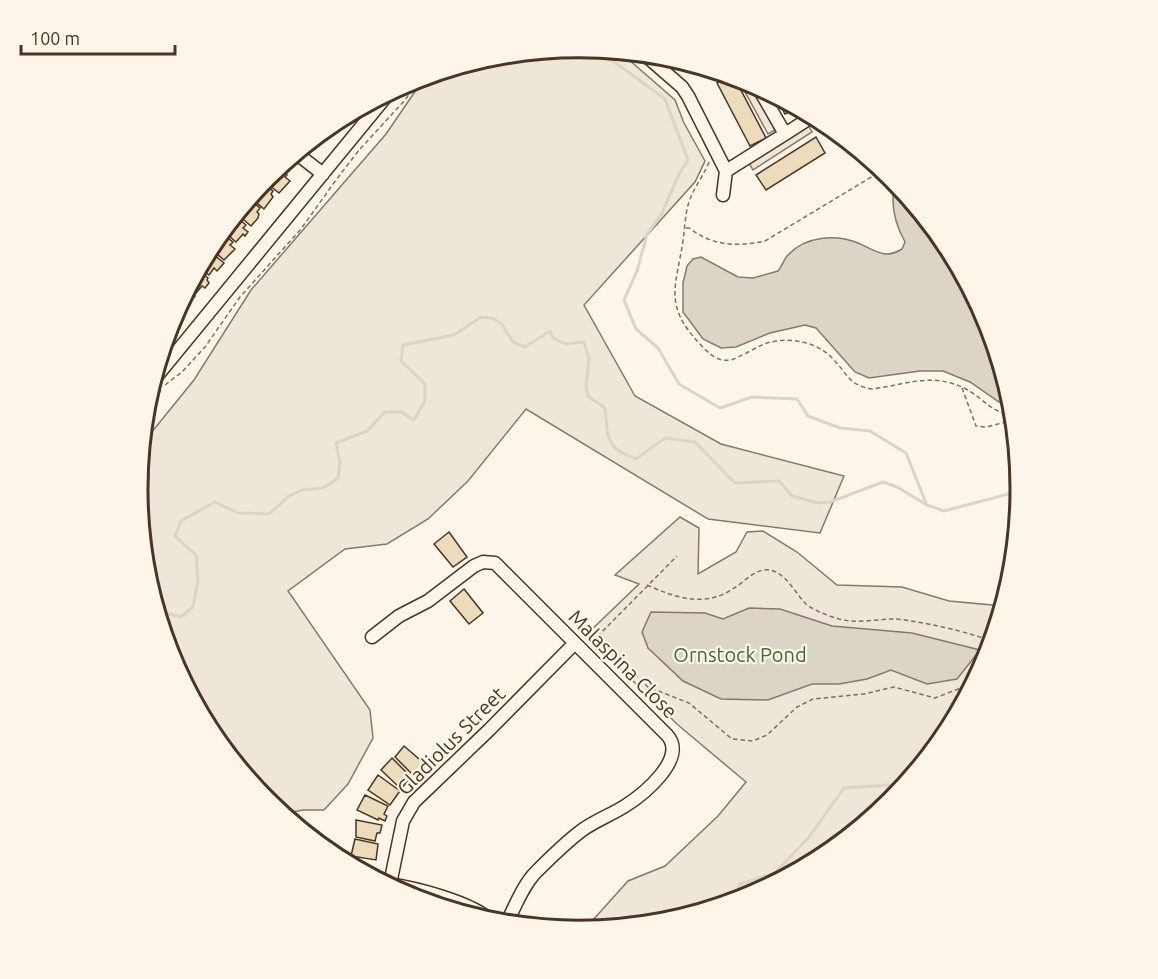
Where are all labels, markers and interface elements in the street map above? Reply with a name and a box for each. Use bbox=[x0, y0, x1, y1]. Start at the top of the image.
scale bar bbox=[21, 18, 176, 56]
text: 100 m bbox=[30, 28, 80, 48]
street label: Malaspina Close bbox=[564, 605, 682, 723]
park label: Ornstock Pond bbox=[673, 643, 807, 666]
street label: Gladiolus Street bbox=[392, 682, 509, 799]

